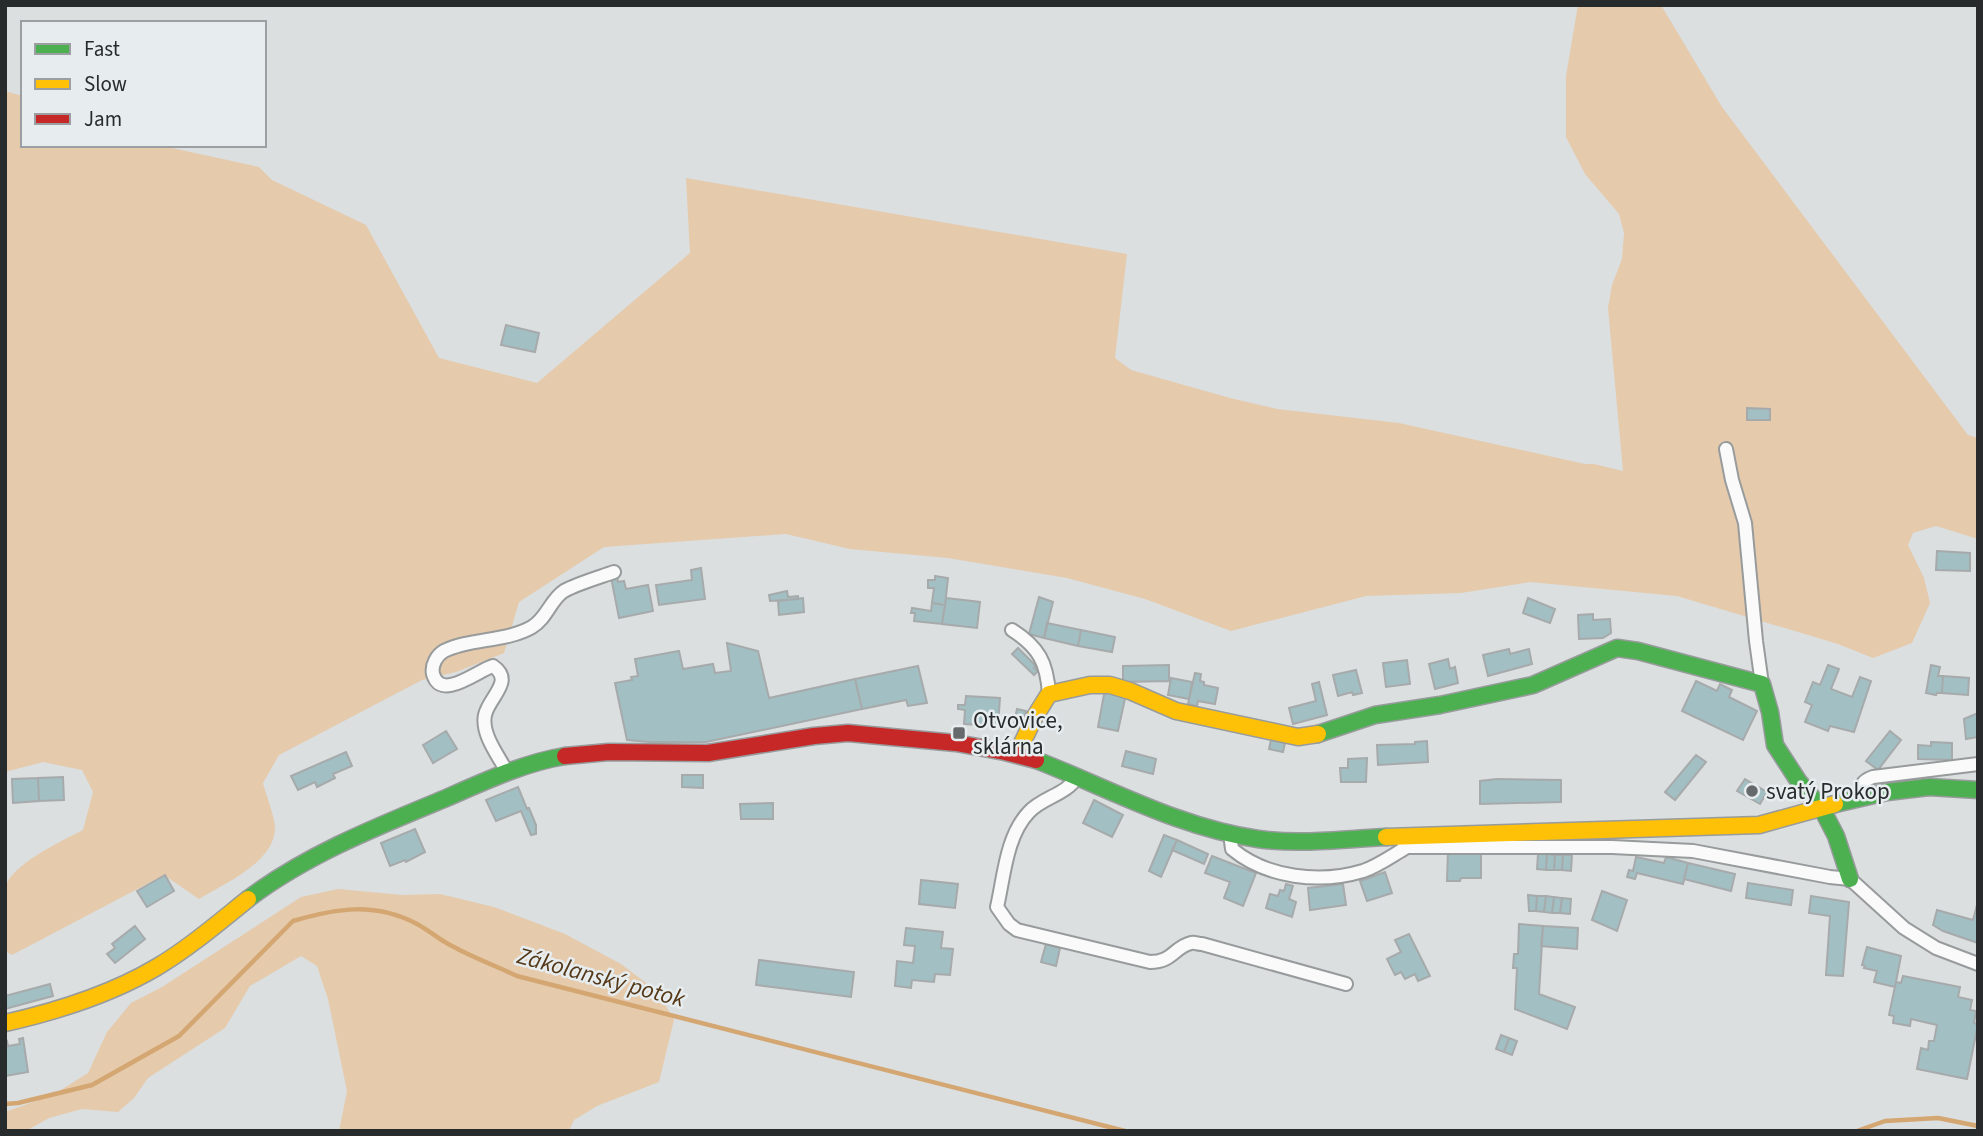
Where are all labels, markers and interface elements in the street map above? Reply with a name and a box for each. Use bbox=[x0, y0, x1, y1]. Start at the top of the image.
legend bbox=[21, 21, 266, 147]
text: Fast bbox=[84, 34, 120, 64]
text: Slow bbox=[84, 69, 127, 99]
text: Jam bbox=[84, 104, 122, 134]
place label: Otvovice, sklárna bbox=[973, 704, 1063, 763]
marker: Otvovice, sklárna bbox=[951, 725, 967, 741]
place label: svatý Prokop bbox=[1766, 775, 1890, 808]
marker: svatý Prokop bbox=[1744, 783, 1760, 799]
water label: Zákolanský potok bbox=[512, 938, 689, 1017]

